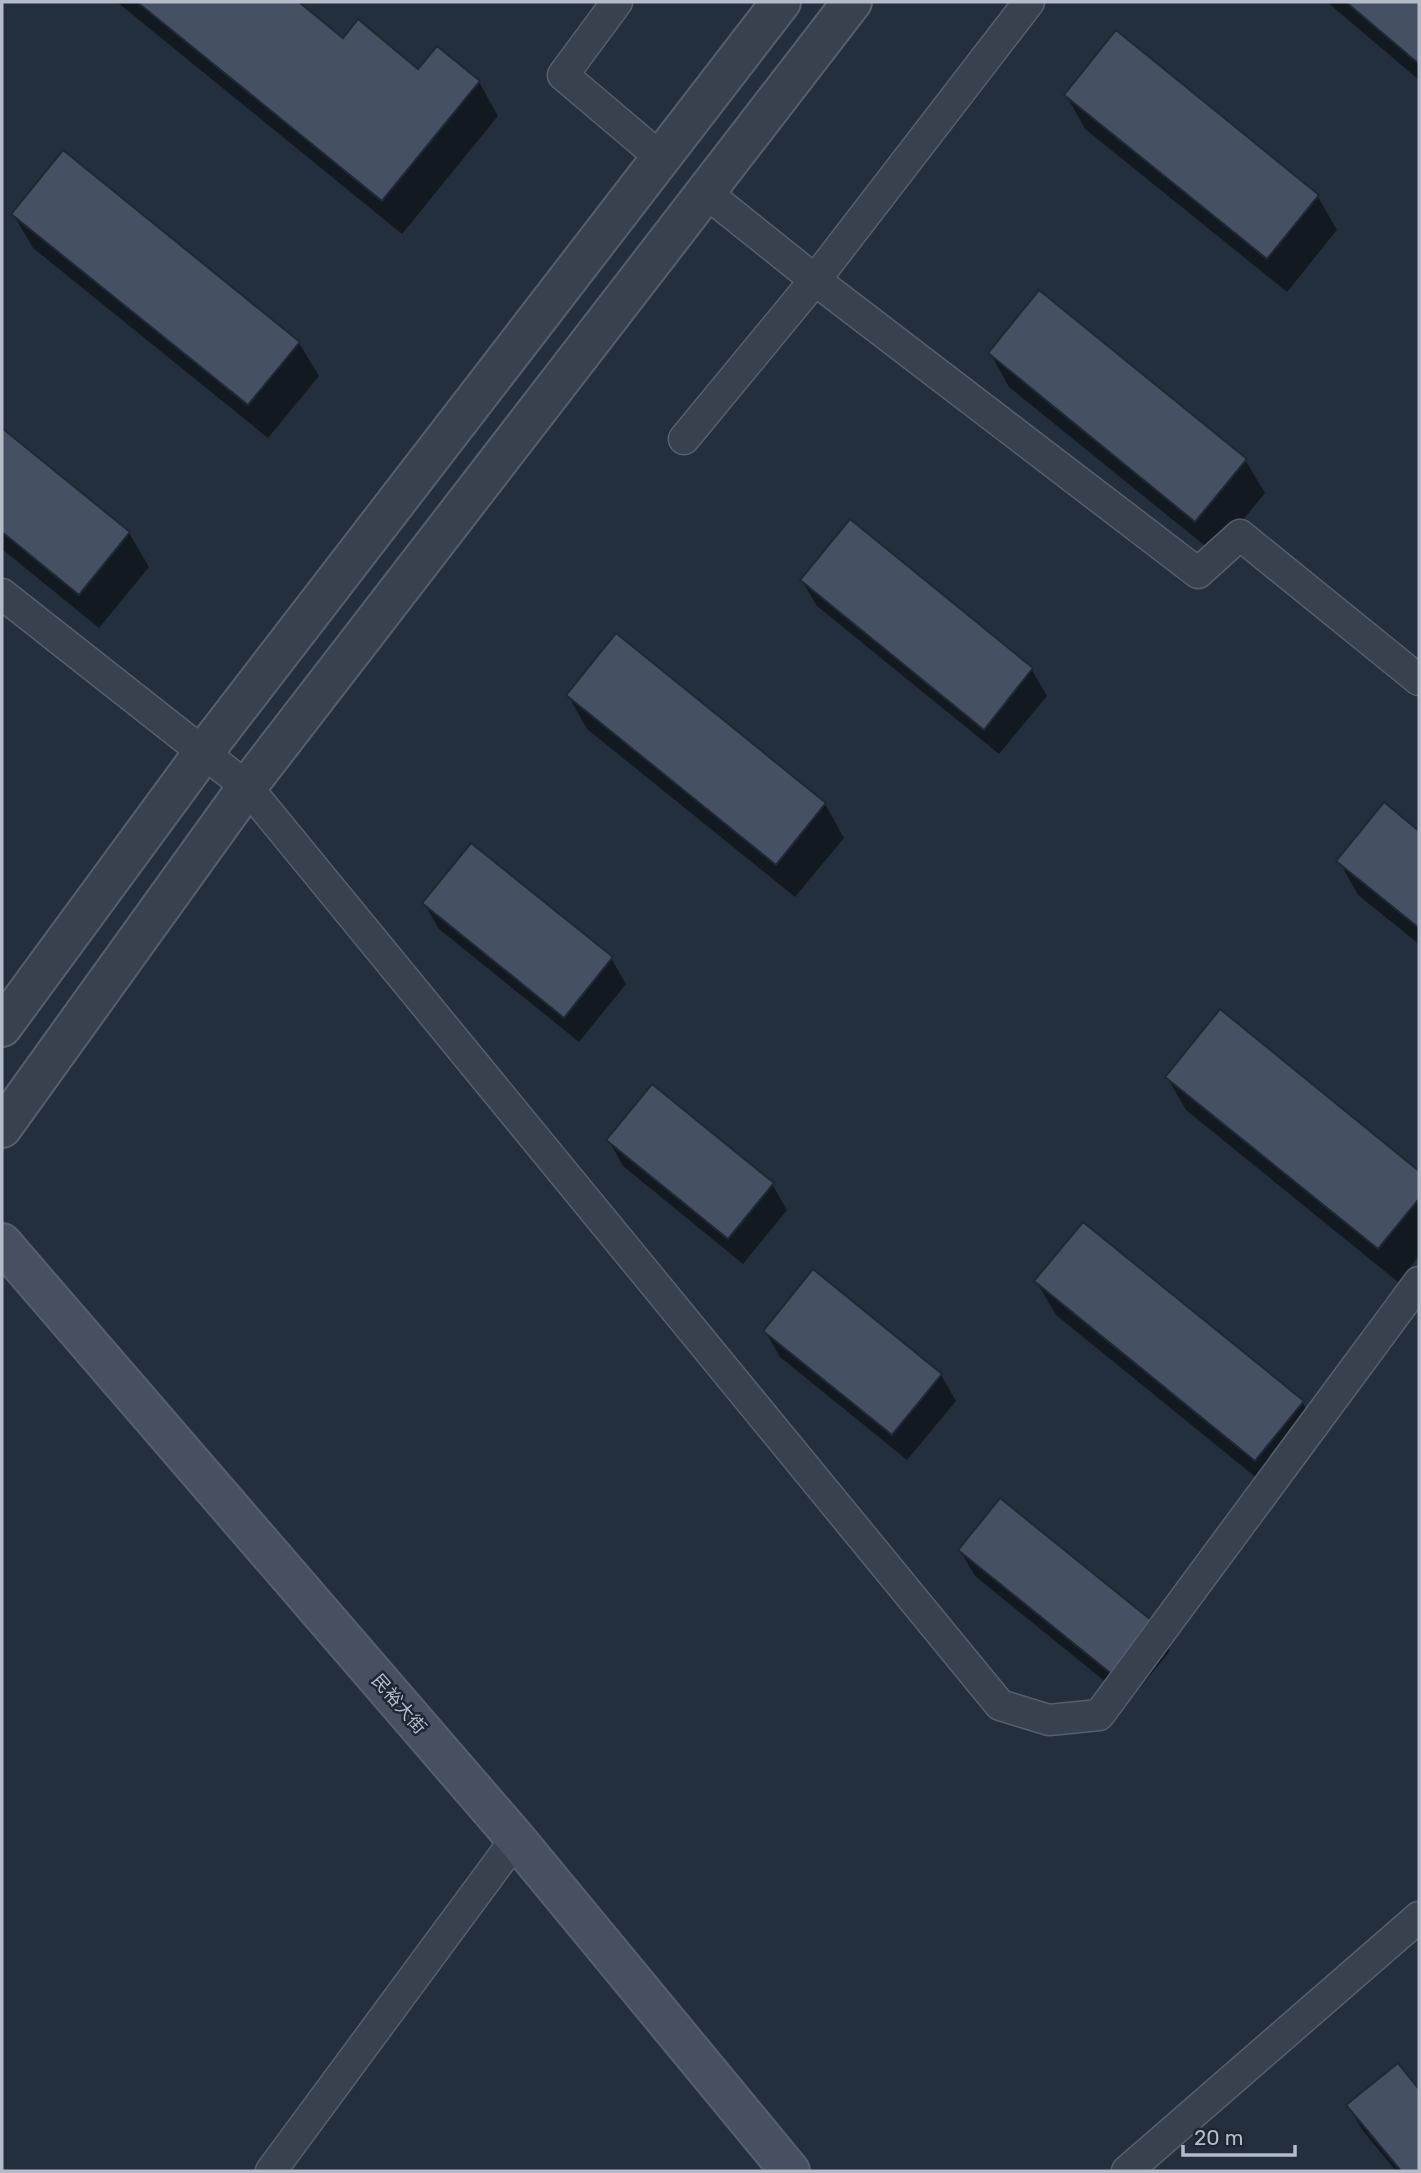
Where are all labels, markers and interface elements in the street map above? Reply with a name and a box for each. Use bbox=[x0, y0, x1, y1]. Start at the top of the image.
street label: 民裕大街 bbox=[367, 1670, 431, 1738]
scale bar bbox=[1183, 2114, 1295, 2158]
text: 20 m bbox=[1194, 2125, 1243, 2150]

